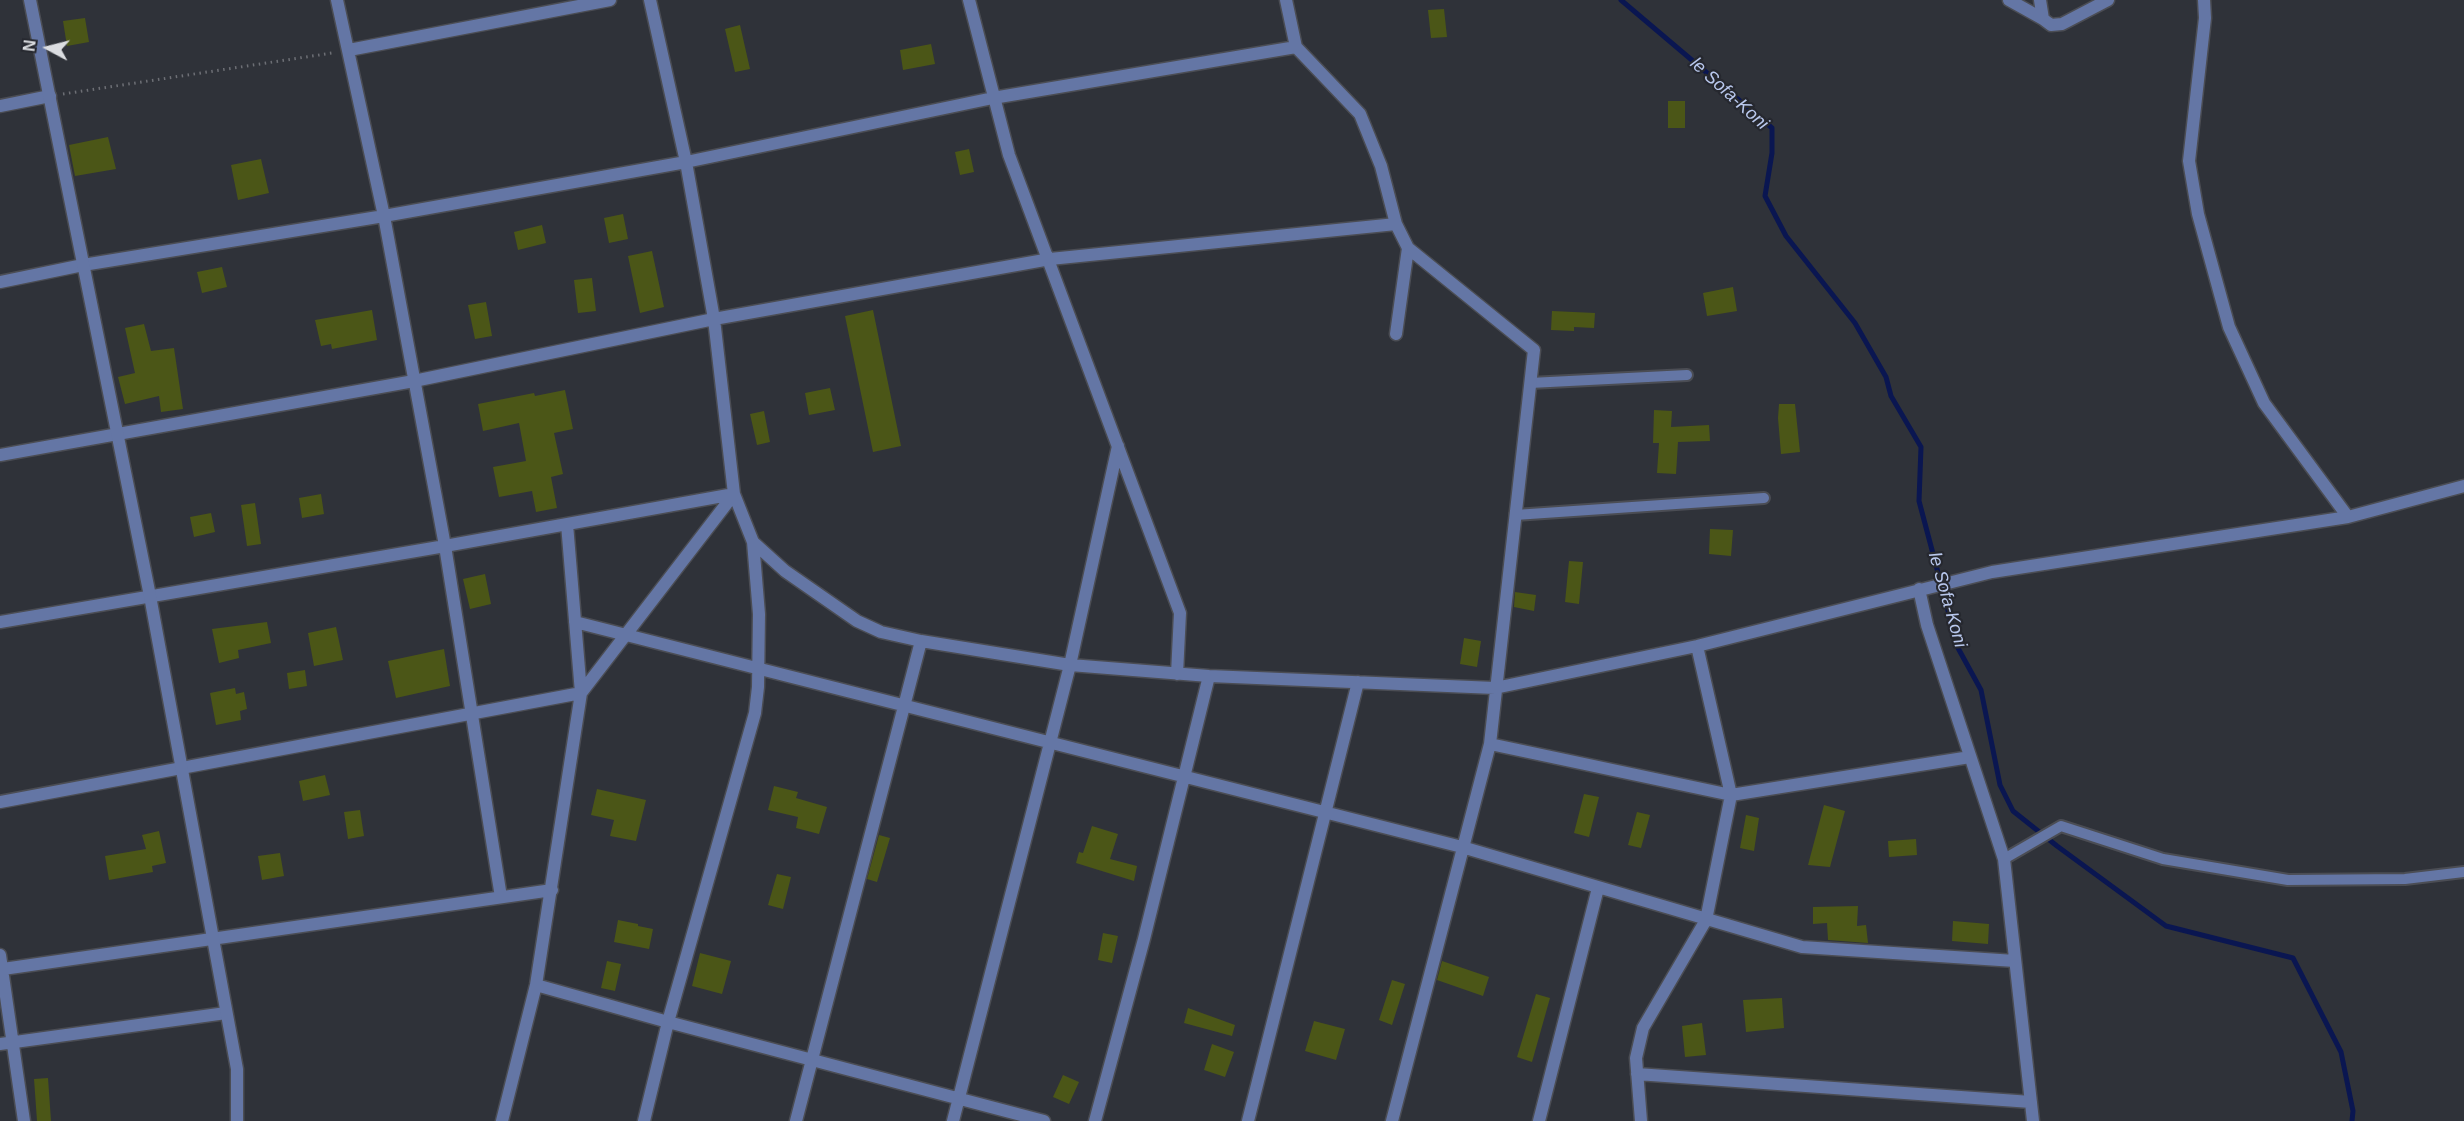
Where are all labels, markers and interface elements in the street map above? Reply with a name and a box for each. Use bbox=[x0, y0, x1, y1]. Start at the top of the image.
north arrow bbox=[18, 18, 78, 78]
text: N bbox=[20, 39, 39, 53]
water label: le Sofa-Koni bbox=[1685, 53, 1773, 135]
water label: le Sofa-Koni bbox=[1923, 550, 1971, 650]

